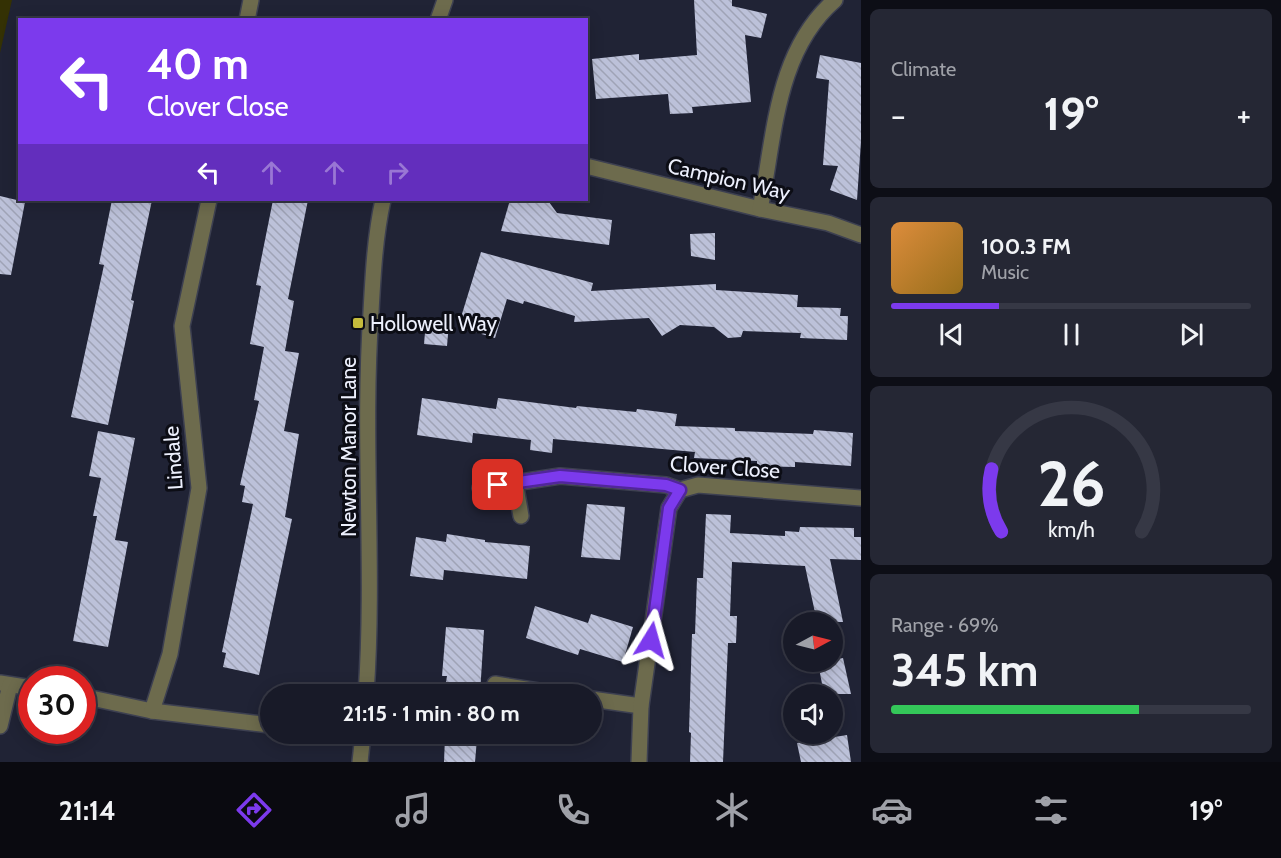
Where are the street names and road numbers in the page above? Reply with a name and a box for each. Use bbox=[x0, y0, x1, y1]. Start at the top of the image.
street label: Campion Way bbox=[665, 153, 793, 205]
street label: Newton Manor Lane bbox=[336, 357, 361, 537]
street label: Lindale bbox=[158, 425, 188, 491]
street label: Clover Close bbox=[669, 451, 781, 483]

